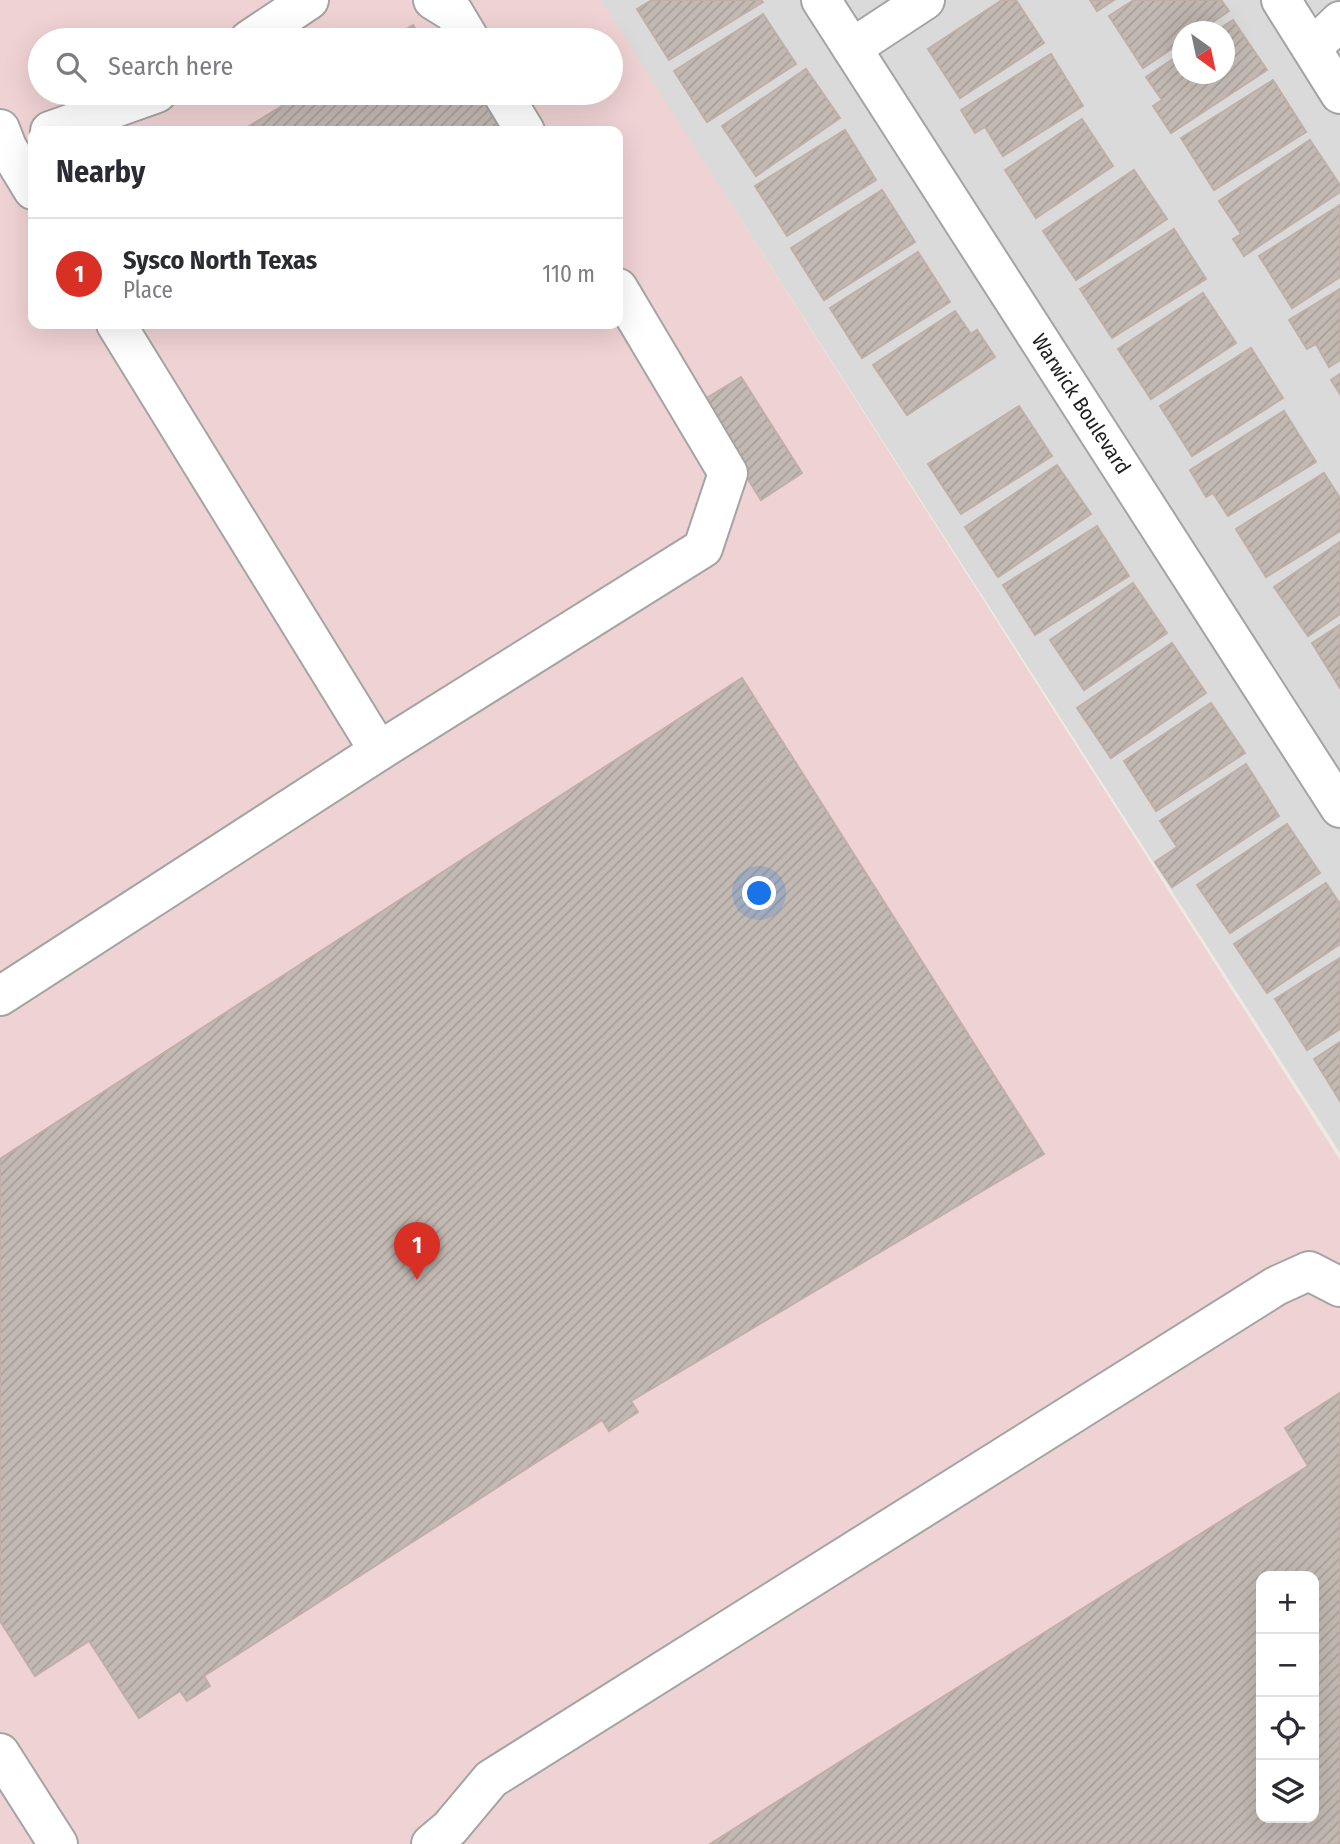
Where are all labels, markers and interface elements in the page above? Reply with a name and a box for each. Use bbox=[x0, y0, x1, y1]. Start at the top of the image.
north arrow bbox=[1172, 21, 1235, 84]
search box bbox=[28, 28, 623, 105]
icon: search bbox=[52, 48, 90, 86]
text: Search here bbox=[108, 51, 233, 82]
text: Nearby bbox=[56, 154, 145, 190]
text: Sysco North Texas bbox=[123, 245, 317, 276]
text: 1 bbox=[74, 260, 84, 288]
text: 110 m bbox=[542, 260, 595, 288]
text: Place bbox=[123, 276, 173, 304]
street label: Warwick Boulevard bbox=[1026, 329, 1136, 479]
your location bbox=[742, 876, 776, 910]
pin: 1 bbox=[394, 1222, 440, 1280]
map controls bbox=[1256, 1571, 1319, 1823]
button: + bbox=[1256, 1571, 1319, 1634]
button: − bbox=[1256, 1634, 1319, 1697]
button: locate bbox=[1256, 1697, 1319, 1760]
button: layers bbox=[1256, 1760, 1319, 1823]

